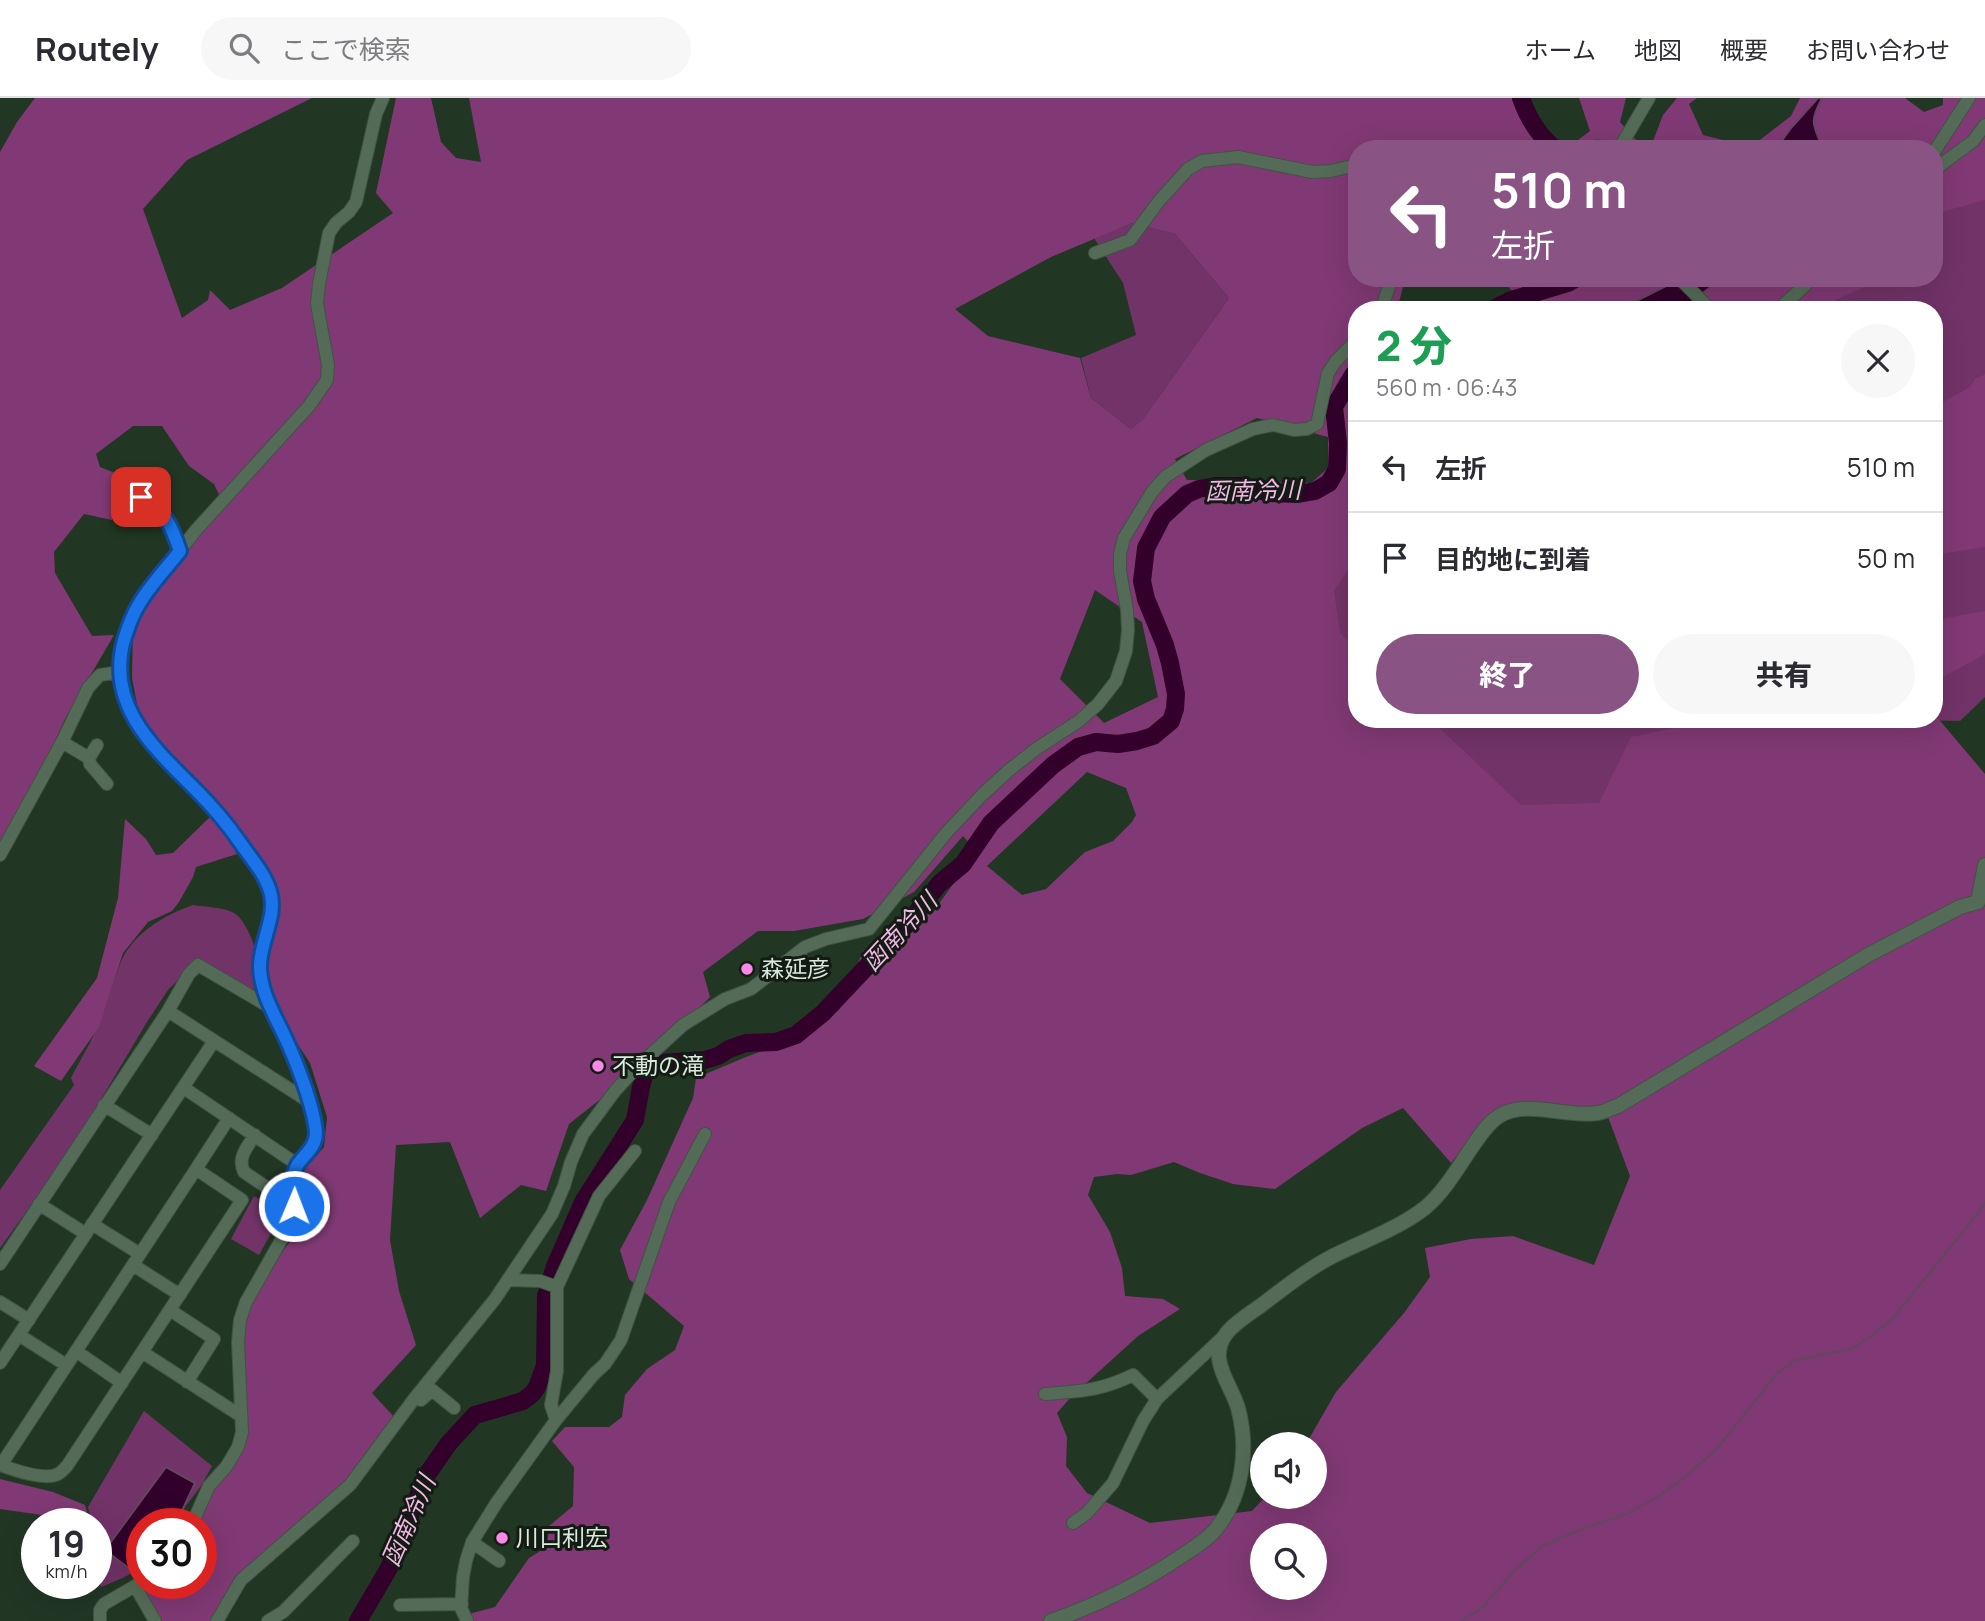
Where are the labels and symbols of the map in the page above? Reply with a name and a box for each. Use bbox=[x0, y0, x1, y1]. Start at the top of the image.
pin bbox=[111, 467, 171, 527]
water label: 函南冷川 bbox=[1205, 472, 1304, 507]
water label: 函南冷川 bbox=[854, 882, 946, 977]
place label: 森延彦 bbox=[761, 952, 830, 984]
marker: 森延彦 bbox=[739, 961, 755, 977]
place label: 不動の滝 bbox=[612, 1049, 704, 1081]
marker: 不動の滝 bbox=[590, 1058, 606, 1074]
position arrow bbox=[257, 1169, 331, 1243]
water label: 函南冷川 bbox=[373, 1467, 443, 1571]
speed limit sign: 30 bbox=[126, 1508, 217, 1599]
place label: 川口利宏 bbox=[516, 1521, 608, 1553]
marker: 川口利宏 bbox=[494, 1530, 510, 1546]

